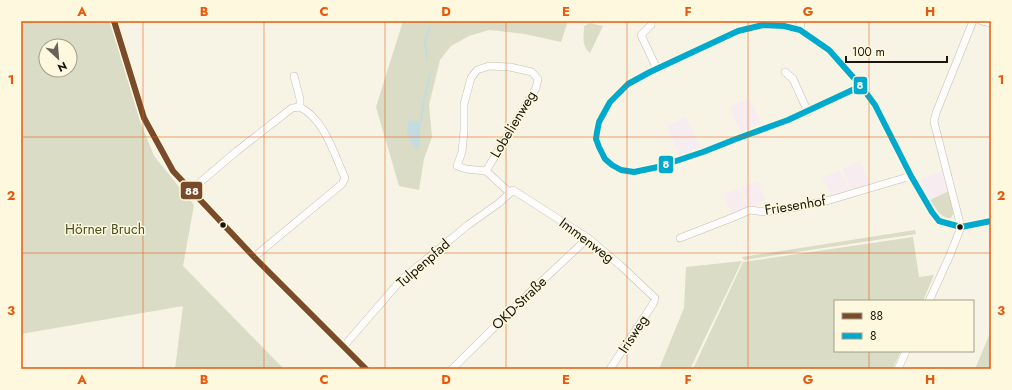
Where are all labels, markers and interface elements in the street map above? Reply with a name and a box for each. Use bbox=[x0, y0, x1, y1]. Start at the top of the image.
text: A bbox=[76, 2, 87, 21]
text: B bbox=[200, 2, 209, 21]
text: C bbox=[319, 2, 329, 21]
text: D bbox=[441, 2, 451, 21]
text: E bbox=[562, 2, 570, 21]
text: F bbox=[684, 2, 692, 21]
text: G bbox=[803, 2, 814, 21]
text: H bbox=[925, 2, 935, 21]
north arrow bbox=[38, 38, 78, 78]
scale bar bbox=[846, 38, 947, 64]
text: 100 m bbox=[852, 43, 885, 61]
text: N bbox=[55, 58, 70, 76]
text: 1 bbox=[8, 70, 14, 89]
text: 1 bbox=[998, 70, 1004, 89]
line badge: 8 bbox=[853, 76, 868, 95]
text: 8 bbox=[857, 77, 864, 93]
street label: Lobelienweg bbox=[485, 87, 541, 161]
line badge: 8 bbox=[658, 155, 674, 174]
text: 8 bbox=[663, 156, 670, 172]
line badge: 88 bbox=[180, 181, 203, 200]
text: 88 bbox=[185, 183, 199, 199]
text: 2 bbox=[7, 186, 15, 205]
text: 2 bbox=[997, 186, 1005, 205]
street label: Friesenhof bbox=[763, 190, 828, 220]
street label: Immenweg bbox=[555, 213, 619, 267]
park label: Hörner Bruch bbox=[65, 219, 145, 239]
unlabelled marker bbox=[218, 220, 228, 230]
unlabelled marker bbox=[955, 222, 965, 232]
street label: Tulpenpfad bbox=[392, 234, 454, 292]
street label: OKD-Straße bbox=[487, 272, 551, 334]
legend bbox=[834, 300, 974, 352]
text: 3 bbox=[7, 301, 15, 320]
text: 3 bbox=[997, 301, 1005, 320]
text: 88 bbox=[870, 307, 883, 325]
street label: Irisweg bbox=[613, 311, 653, 357]
text: 8 bbox=[870, 327, 877, 345]
text: A bbox=[76, 370, 87, 389]
text: B bbox=[200, 370, 209, 389]
text: C bbox=[319, 370, 329, 389]
text: D bbox=[441, 370, 451, 389]
text: E bbox=[562, 370, 570, 389]
text: F bbox=[684, 370, 692, 389]
text: G bbox=[803, 370, 814, 389]
text: H bbox=[925, 370, 935, 389]

